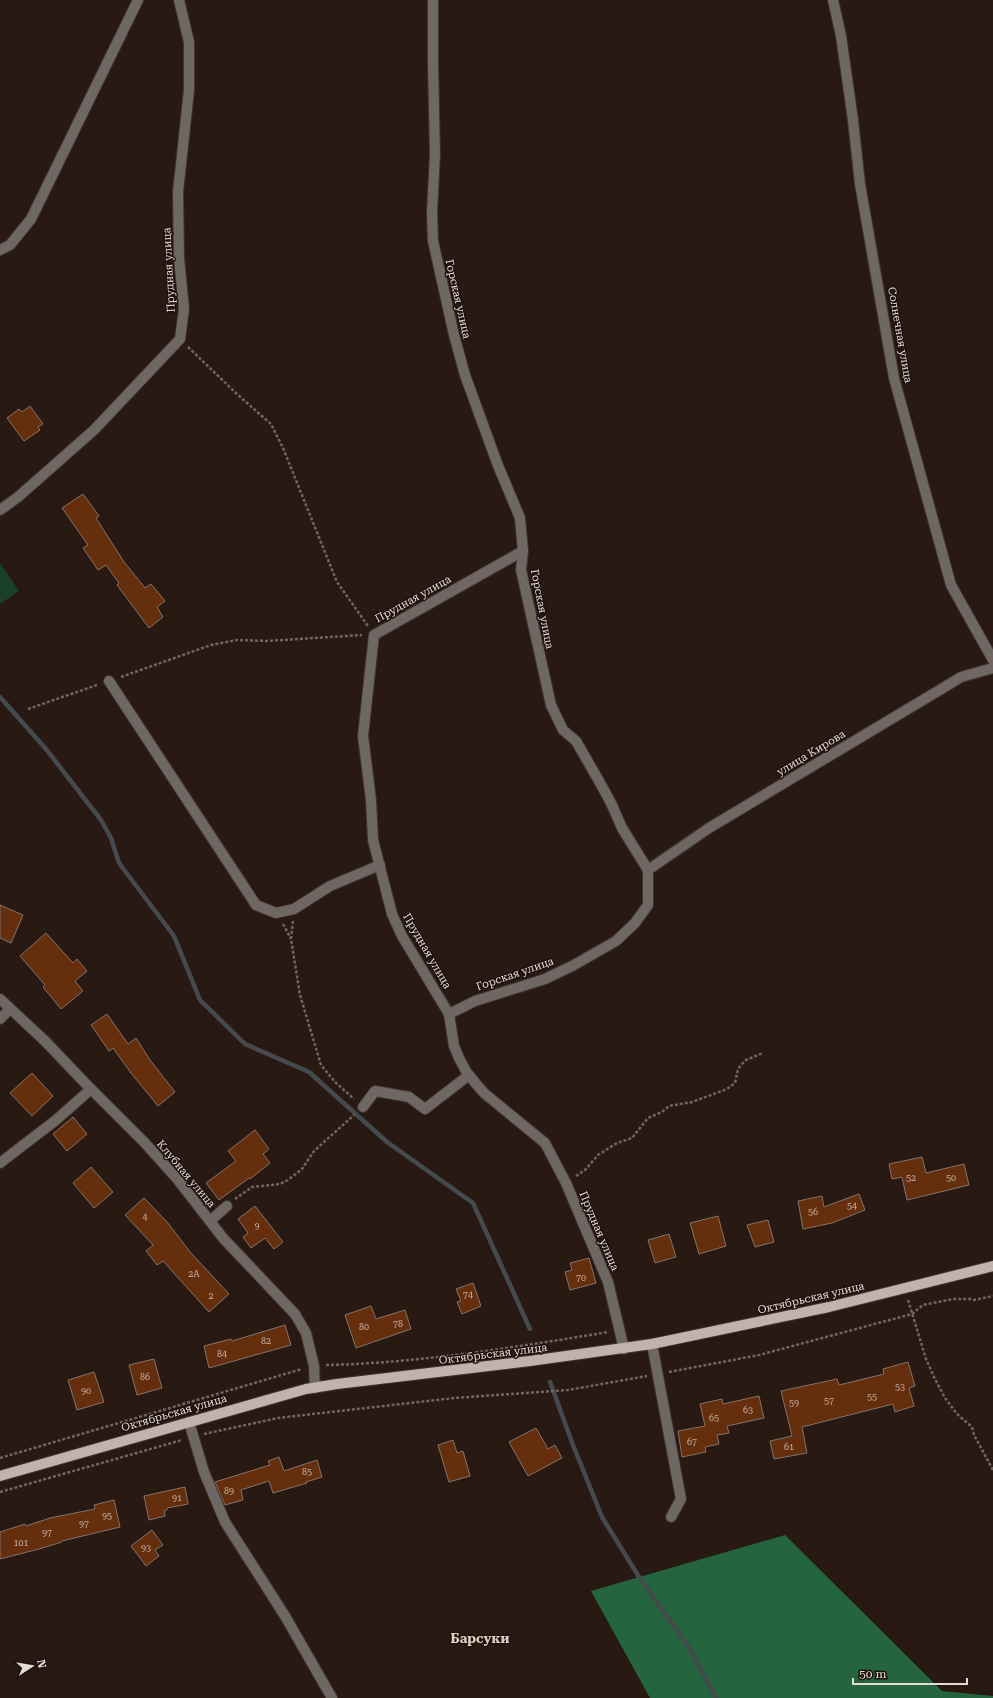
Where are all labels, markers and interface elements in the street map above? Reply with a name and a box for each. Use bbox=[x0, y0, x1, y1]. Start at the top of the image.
street label: Прудная улица bbox=[160, 227, 178, 313]
street label: Горская улица bbox=[443, 258, 473, 340]
street label: Солнечная улица bbox=[885, 286, 915, 384]
street label: Горская улица bbox=[528, 568, 556, 650]
street label: Прудная улица bbox=[373, 573, 453, 625]
street label: улица Кирова bbox=[774, 727, 848, 779]
street label: Прудная улица bbox=[400, 911, 454, 991]
street label: Горская улица bbox=[475, 955, 555, 993]
street label: Клубная улица bbox=[154, 1138, 218, 1210]
house number: 52 bbox=[906, 1173, 916, 1183]
house number: 50 bbox=[946, 1173, 956, 1183]
street label: Прудная улица bbox=[576, 1189, 622, 1273]
house number: 54 bbox=[847, 1201, 857, 1211]
house number: 56 bbox=[808, 1207, 818, 1217]
house number: 4 bbox=[142, 1212, 148, 1222]
house number: 9 bbox=[254, 1221, 260, 1231]
house number: 2А bbox=[188, 1269, 200, 1279]
house number: 70 bbox=[576, 1273, 586, 1283]
street label: Октябрьская улица bbox=[756, 1279, 866, 1317]
house number: 74 bbox=[463, 1290, 473, 1300]
house number: 2 bbox=[208, 1291, 214, 1301]
house number: 78 bbox=[393, 1319, 403, 1329]
house number: 80 bbox=[359, 1322, 369, 1332]
house number: 82 bbox=[261, 1336, 271, 1346]
street label: Октябрьская улица bbox=[438, 1341, 548, 1367]
house number: 84 bbox=[217, 1349, 227, 1359]
house number: 86 bbox=[140, 1372, 150, 1382]
house number: 53 bbox=[895, 1382, 905, 1392]
house number: 90 bbox=[81, 1386, 91, 1396]
street label: Октябрьская улица bbox=[120, 1392, 228, 1434]
house number: 55 bbox=[867, 1392, 877, 1402]
house number: 57 bbox=[824, 1396, 834, 1406]
house number: 59 bbox=[789, 1398, 799, 1408]
house number: 63 bbox=[743, 1405, 753, 1415]
house number: 65 bbox=[709, 1413, 719, 1423]
house number: 67 bbox=[687, 1437, 697, 1447]
house number: 61 bbox=[784, 1442, 794, 1452]
house number: 85 bbox=[302, 1467, 312, 1477]
house number: 89 bbox=[224, 1486, 234, 1496]
house number: 91 bbox=[172, 1493, 182, 1503]
house number: 95 bbox=[102, 1511, 112, 1521]
house number: 97 bbox=[79, 1519, 89, 1529]
house number: 97 bbox=[42, 1528, 52, 1538]
house number: 101 bbox=[13, 1538, 29, 1548]
house number: 93 bbox=[141, 1543, 151, 1553]
district label: Барсуки bbox=[451, 1631, 509, 1646]
north arrow bbox=[12, 1646, 52, 1686]
text: N bbox=[34, 1659, 49, 1670]
scale bar bbox=[853, 1660, 967, 1686]
text: 50 m bbox=[859, 1667, 886, 1681]

